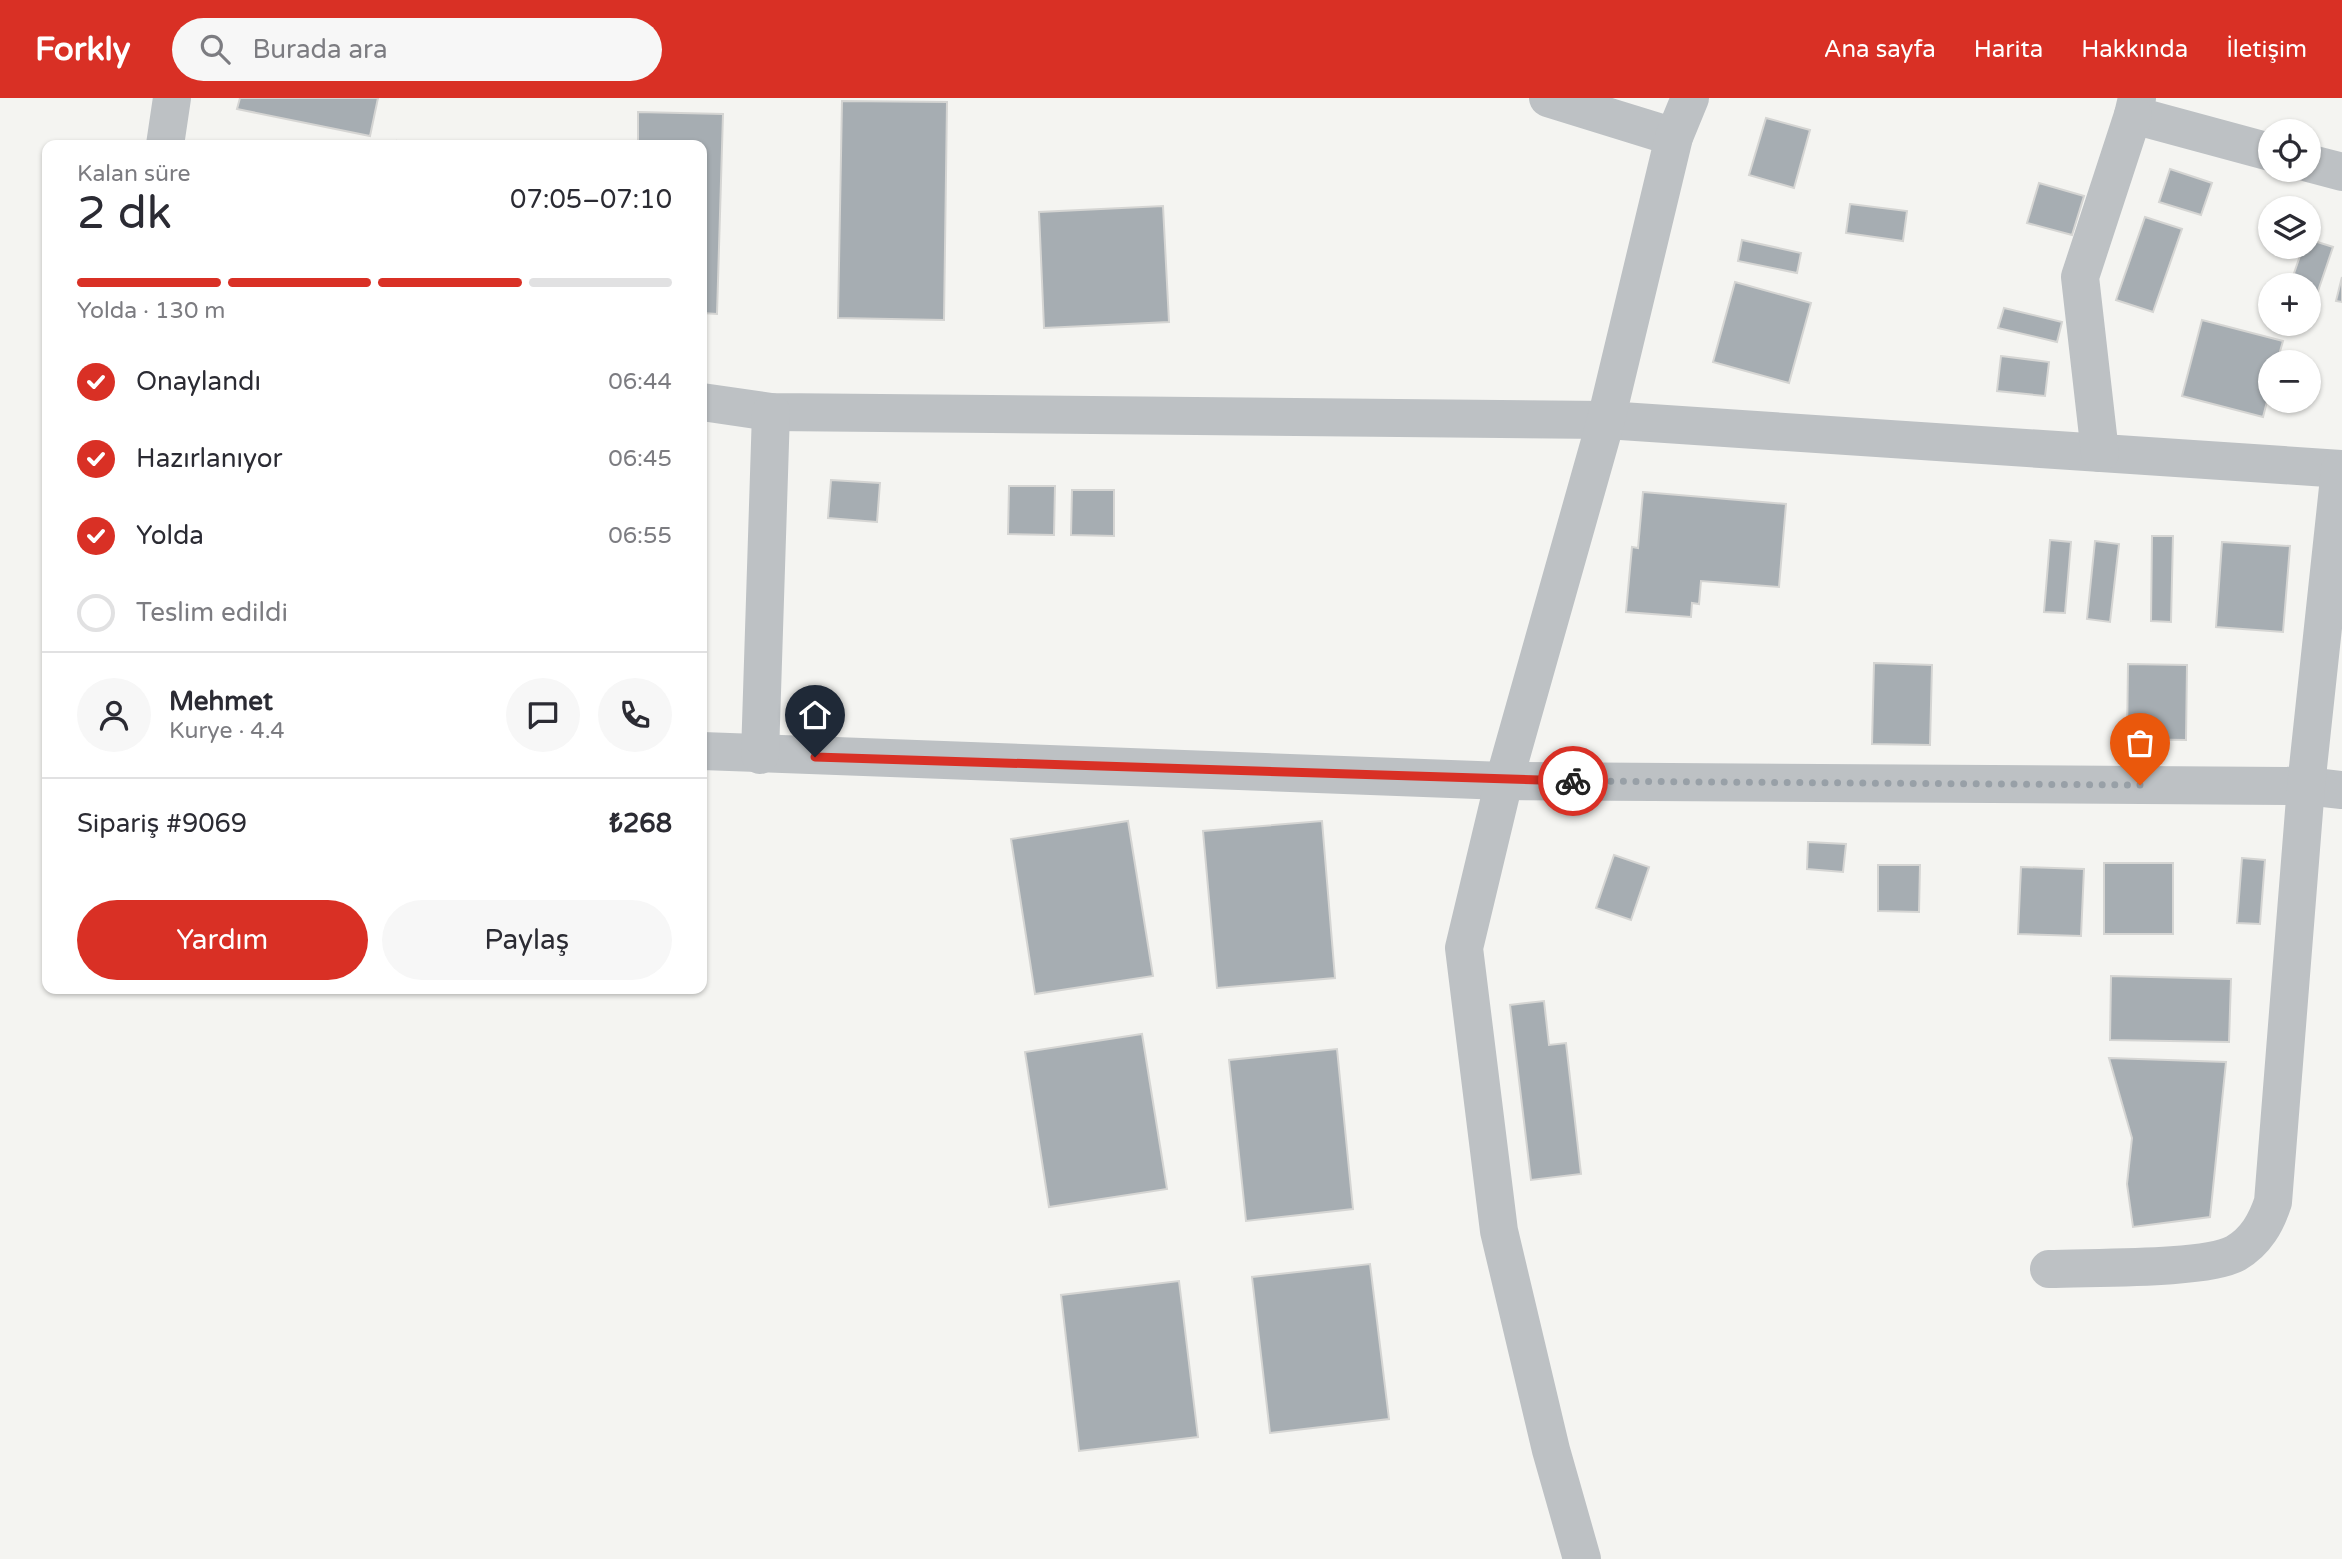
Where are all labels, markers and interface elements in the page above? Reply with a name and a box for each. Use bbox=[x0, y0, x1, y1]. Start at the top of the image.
search box bbox=[172, 18, 662, 81]
text: Forkly bbox=[35, 30, 130, 69]
icon: search bbox=[196, 30, 234, 68]
text: Burada ara bbox=[252, 34, 388, 65]
text: Ana sayfa bbox=[1824, 35, 1936, 64]
text: Harita bbox=[1974, 35, 2043, 64]
text: Hakkında bbox=[2081, 35, 2188, 64]
text: İletişim bbox=[2226, 35, 2307, 64]
map controls bbox=[2258, 119, 2321, 413]
button: locate bbox=[2258, 119, 2321, 182]
text: Kalan süre bbox=[77, 160, 191, 188]
text: 07:05–07:10 bbox=[510, 184, 672, 215]
text: 2 dk bbox=[77, 186, 172, 241]
button: layers bbox=[2258, 196, 2321, 259]
button: + bbox=[2258, 273, 2321, 336]
text: Yolda · 130 m bbox=[77, 297, 226, 325]
button: − bbox=[2258, 350, 2321, 413]
icon: check bbox=[77, 363, 115, 401]
text: Onaylandı bbox=[136, 366, 261, 397]
text: 06:44 bbox=[608, 368, 672, 396]
icon: check bbox=[77, 440, 115, 478]
text: Hazırlanıyor bbox=[136, 443, 283, 474]
text: 06:45 bbox=[608, 445, 672, 473]
icon: check bbox=[77, 517, 115, 555]
text: Yolda bbox=[136, 520, 204, 551]
text: 06:55 bbox=[608, 522, 672, 550]
text: Teslim edildi bbox=[136, 597, 288, 628]
button: person bbox=[77, 678, 151, 752]
button: chat bbox=[506, 678, 580, 752]
button: phone bbox=[598, 678, 672, 752]
pin bbox=[785, 685, 845, 757]
text: Mehmet bbox=[169, 686, 273, 717]
icon: home bbox=[796, 696, 834, 734]
pin bbox=[2110, 713, 2170, 785]
text: Kurye · 4.4 bbox=[169, 717, 285, 745]
icon: bag bbox=[2121, 724, 2159, 762]
courier bbox=[1538, 746, 1608, 816]
icon: bike bbox=[1554, 762, 1592, 800]
text: Sipariş #9069 bbox=[77, 808, 247, 839]
text: ₺268 bbox=[609, 808, 672, 839]
button: Yardım bbox=[77, 900, 368, 980]
button: Paylaş bbox=[382, 900, 672, 980]

